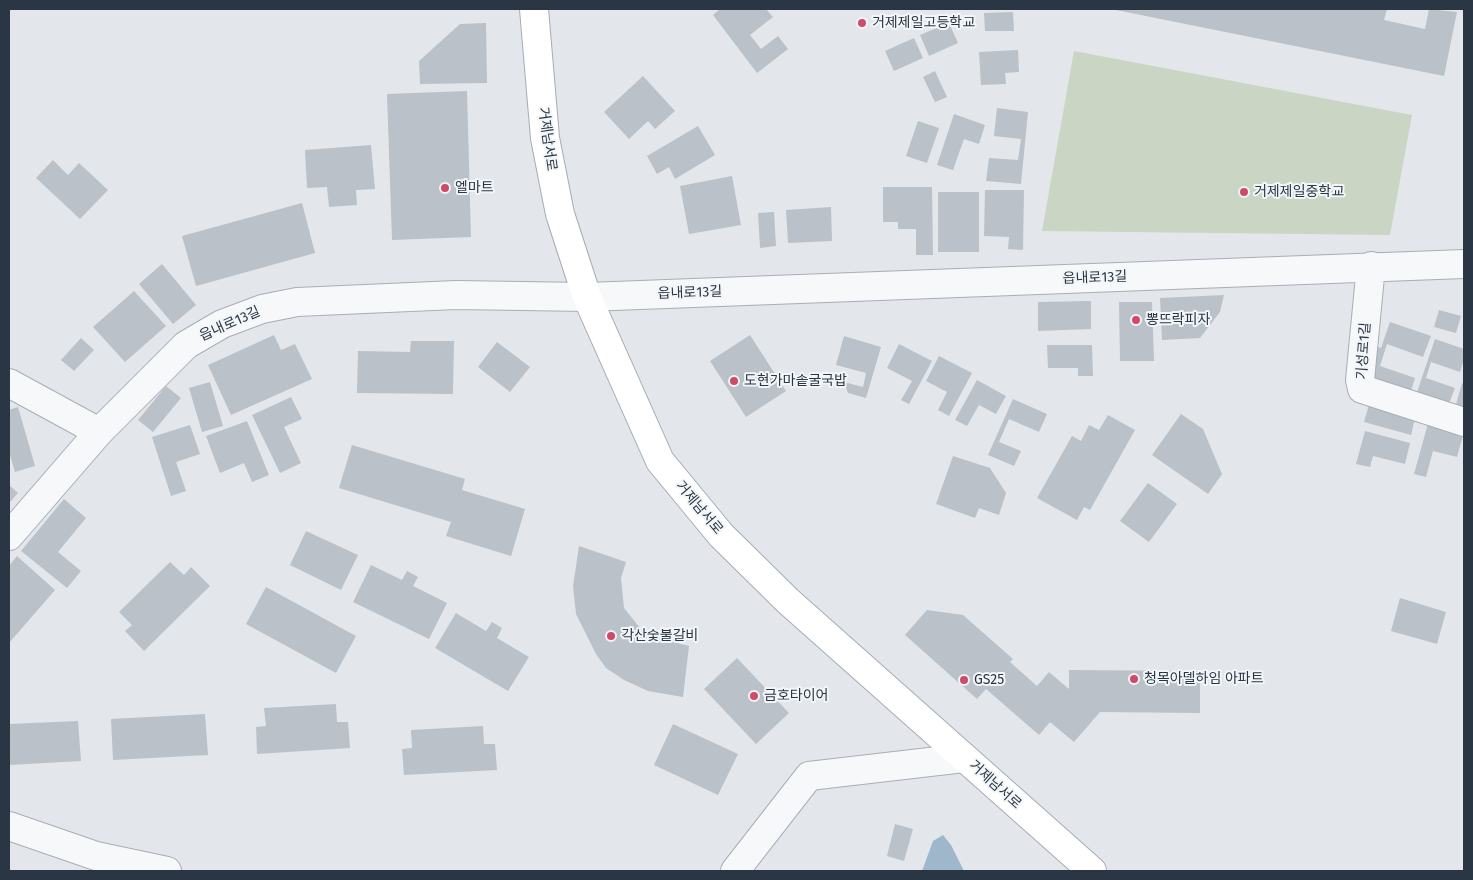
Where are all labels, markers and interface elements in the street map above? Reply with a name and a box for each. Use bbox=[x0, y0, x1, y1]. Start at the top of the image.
place label: 거제제일고등학교 bbox=[872, 15, 975, 31]
marker: 거제제일고등학교 bbox=[856, 17, 868, 29]
street label: 거제남서로 bbox=[534, 106, 560, 172]
place label: 엘마트 bbox=[455, 180, 494, 196]
marker: 엘마트 bbox=[439, 182, 451, 194]
place label: 거제제일중학교 bbox=[1254, 184, 1344, 200]
marker: 거제제일중학교 bbox=[1238, 186, 1250, 198]
street label: 읍내로13길 bbox=[1062, 268, 1128, 288]
street label: 읍내로13길 bbox=[657, 283, 723, 303]
street label: 읍내로13길 bbox=[197, 303, 263, 345]
place label: 뽕뜨락피자 bbox=[1146, 312, 1210, 328]
marker: 뽕뜨락피자 bbox=[1130, 314, 1142, 326]
street label: 기성로1길 bbox=[1354, 322, 1374, 380]
place label: 도현가마솥굴국밥 bbox=[744, 373, 847, 389]
marker: 도현가마솥굴국밥 bbox=[728, 375, 740, 387]
street label: 거제남서로 bbox=[672, 478, 726, 538]
place label: 각산숯불갈비 bbox=[621, 628, 698, 644]
marker: 각산숯불갈비 bbox=[605, 630, 617, 642]
place label: 청목아델하임 아파트 bbox=[1144, 671, 1264, 687]
place label: GS25 bbox=[974, 672, 1004, 688]
marker: 청목아델하임 아파트 bbox=[1128, 673, 1140, 685]
marker: GS25 bbox=[958, 674, 970, 686]
place label: 금호타이어 bbox=[764, 688, 828, 704]
marker: 금호타이어 bbox=[748, 690, 760, 702]
street label: 거제남서로 bbox=[965, 757, 1025, 813]

